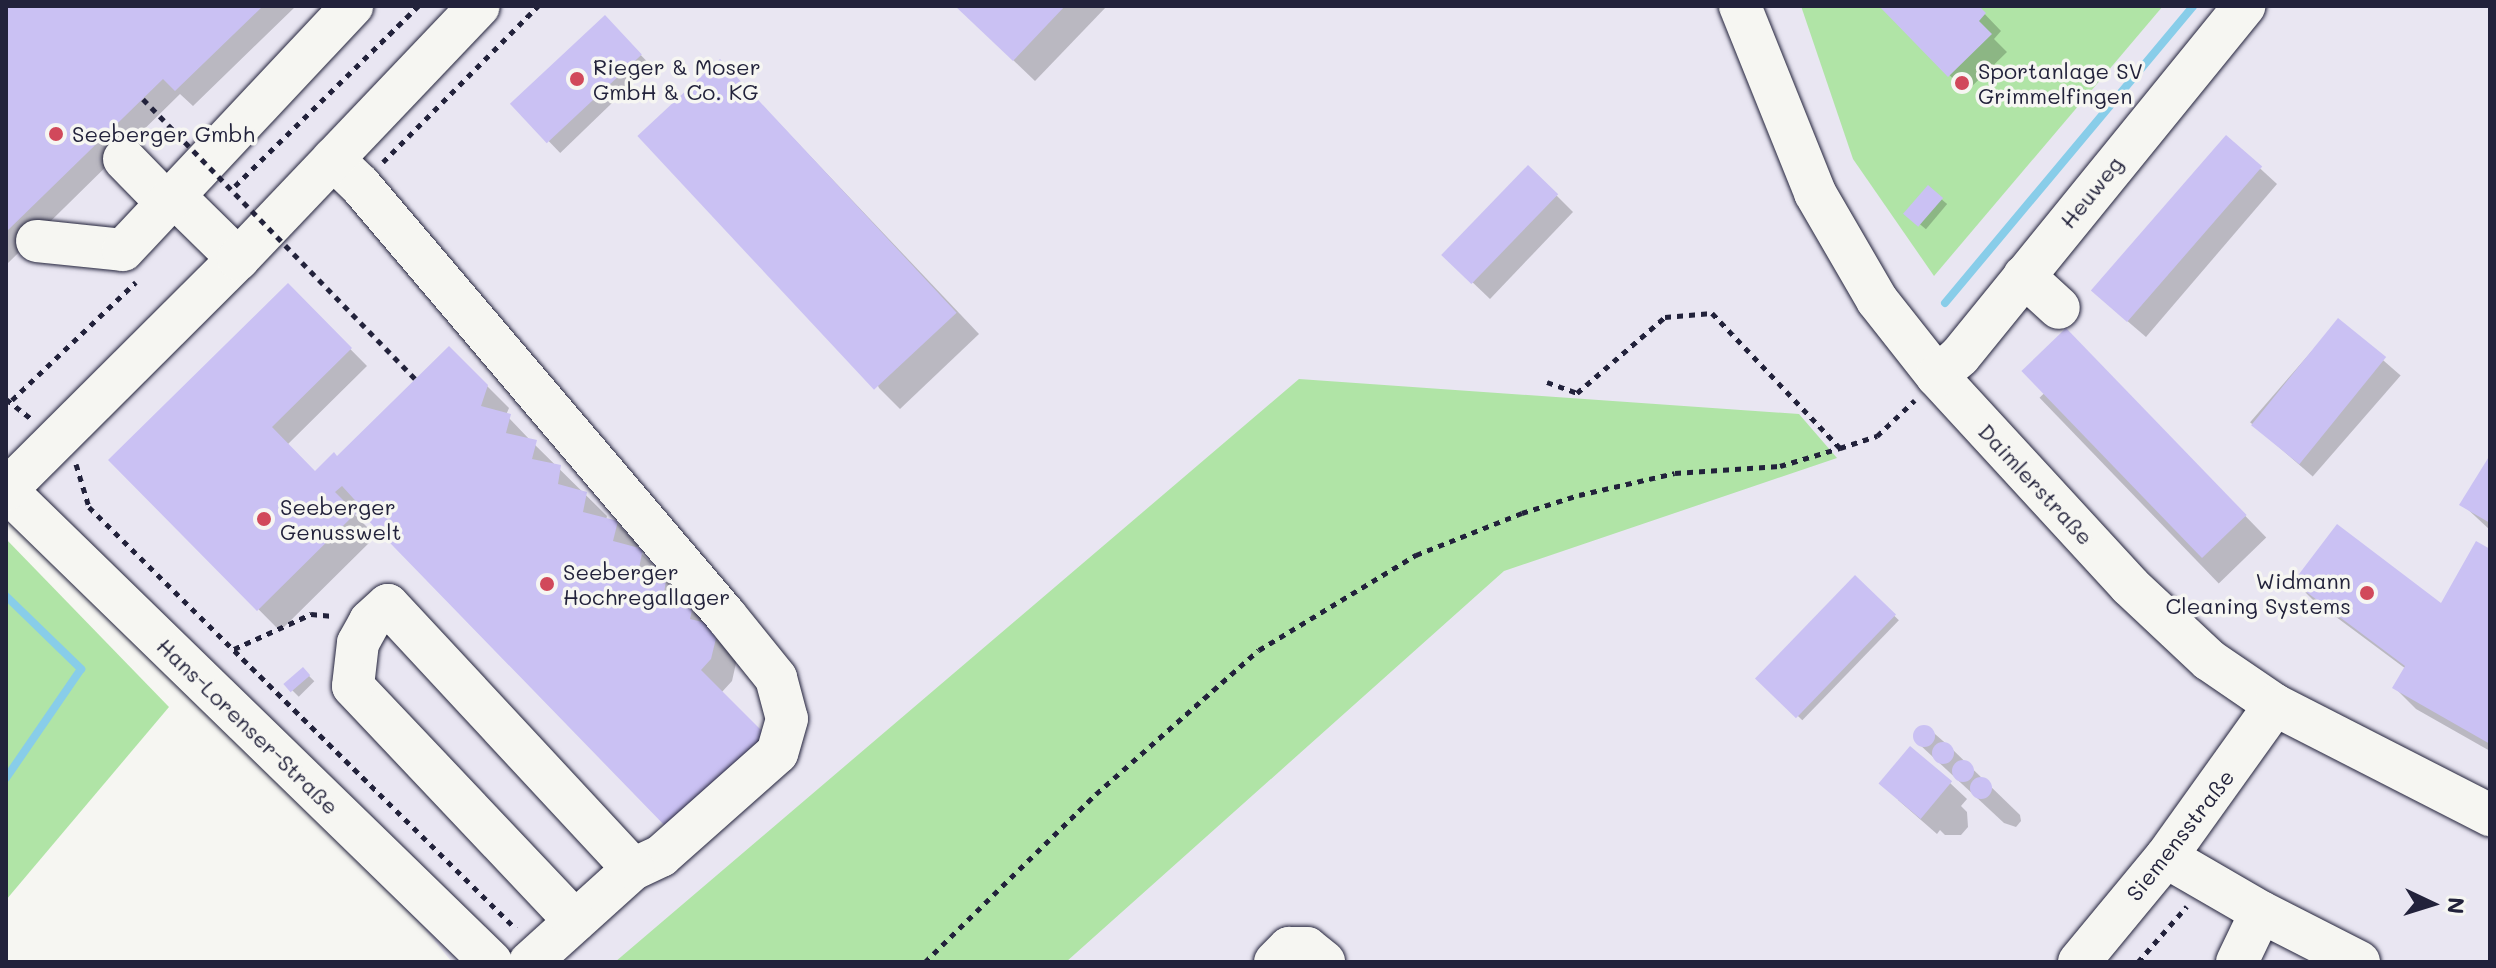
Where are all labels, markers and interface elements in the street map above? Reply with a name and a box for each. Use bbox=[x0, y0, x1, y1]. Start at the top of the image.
place label: Rieger & Moser GmbH & Co. KG bbox=[593, 53, 761, 104]
place label: Sportanlage SV Grimmelfingen bbox=[1978, 57, 2143, 108]
marker: Rieger & Moser GmbH & Co. KG bbox=[568, 70, 586, 88]
marker: Sportanlage SV Grimmelfingen bbox=[1953, 74, 1971, 92]
place label: Seeberger Gmbh bbox=[72, 121, 255, 147]
marker: Seeberger Gmbh bbox=[47, 125, 65, 143]
street label: Heuweg bbox=[2054, 151, 2128, 233]
street label: Daimlerstraße bbox=[1973, 418, 2099, 550]
place label: Seeberger Genusswelt bbox=[280, 493, 401, 544]
marker: Seeberger Genusswelt bbox=[255, 510, 273, 528]
place label: Seeberger Hochregallager bbox=[563, 558, 730, 610]
place label: Widmann Cleaning Systems bbox=[2165, 567, 2351, 618]
marker: Seeberger Hochregallager bbox=[538, 575, 556, 593]
marker: Widmann Cleaning Systems bbox=[2358, 584, 2376, 602]
street label: Hans-Lorenser-Straße bbox=[152, 632, 344, 820]
street label: Siemensstraße bbox=[2121, 764, 2239, 906]
north arrow bbox=[2392, 864, 2472, 944]
text: N bbox=[2441, 896, 2471, 915]

